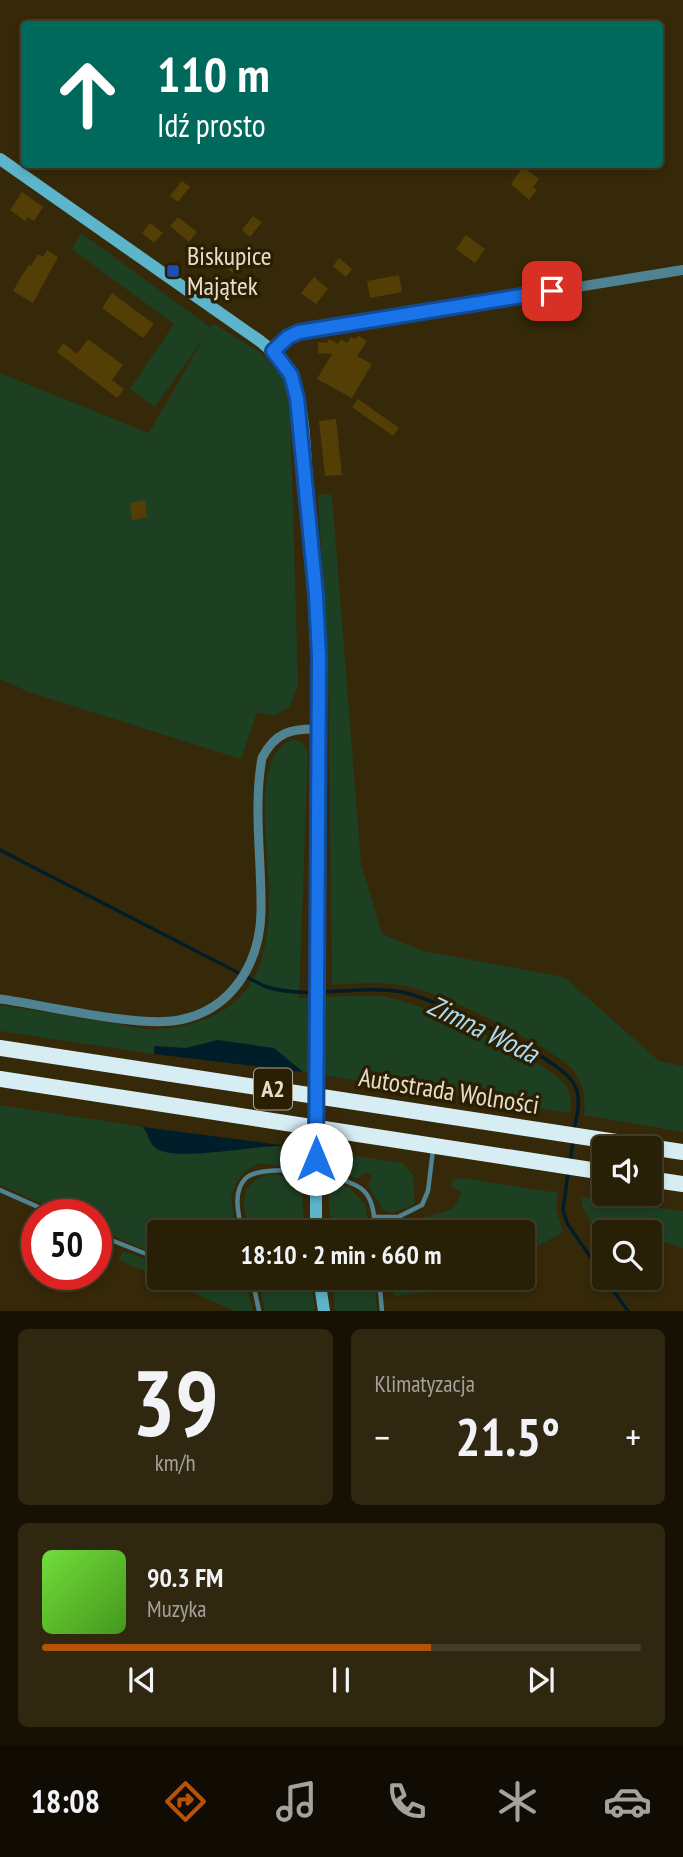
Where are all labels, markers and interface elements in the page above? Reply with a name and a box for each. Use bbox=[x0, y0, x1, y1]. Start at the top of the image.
text: 110 m bbox=[157, 42, 270, 106]
icon: ahead bbox=[42, 49, 133, 140]
text: Idź prosto bbox=[157, 104, 266, 146]
place label: Biskupice Majątek bbox=[187, 239, 272, 302]
pin bbox=[522, 261, 582, 321]
marker: Biskupice Majątek bbox=[165, 263, 181, 279]
icon: arrive bbox=[533, 272, 571, 310]
water label: Zimna Woda bbox=[422, 986, 546, 1072]
street label: Autostrada Wolności bbox=[357, 1060, 542, 1121]
road number: A2 bbox=[254, 1069, 292, 1110]
position arrow bbox=[279, 1122, 353, 1196]
map controls bbox=[592, 1136, 662, 1290]
button: sound bbox=[592, 1136, 662, 1206]
speed limit sign: 50 bbox=[21, 1199, 112, 1290]
button: search bbox=[592, 1220, 662, 1290]
text: 18:10 · 2 min · 660 m bbox=[241, 1238, 441, 1271]
text: 39 bbox=[132, 1343, 219, 1461]
text: Klimatyzacja bbox=[375, 1369, 475, 1398]
text: 21.5° bbox=[455, 1403, 560, 1470]
text: − bbox=[375, 1412, 390, 1461]
text: + bbox=[625, 1412, 641, 1461]
text: km/h bbox=[155, 1448, 196, 1477]
text: 90.3 FM bbox=[147, 1561, 223, 1594]
text: Muzyka bbox=[147, 1594, 207, 1623]
icon: previous bbox=[123, 1661, 161, 1699]
icon: pause bbox=[322, 1661, 360, 1699]
icon: next bbox=[522, 1661, 560, 1699]
icon: directions bbox=[161, 1777, 210, 1826]
icon: music bbox=[272, 1777, 321, 1826]
icon: phone bbox=[382, 1777, 431, 1826]
icon: climate bbox=[493, 1777, 542, 1826]
icon: car bbox=[603, 1777, 652, 1826]
text: 18:08 bbox=[31, 1780, 100, 1822]

